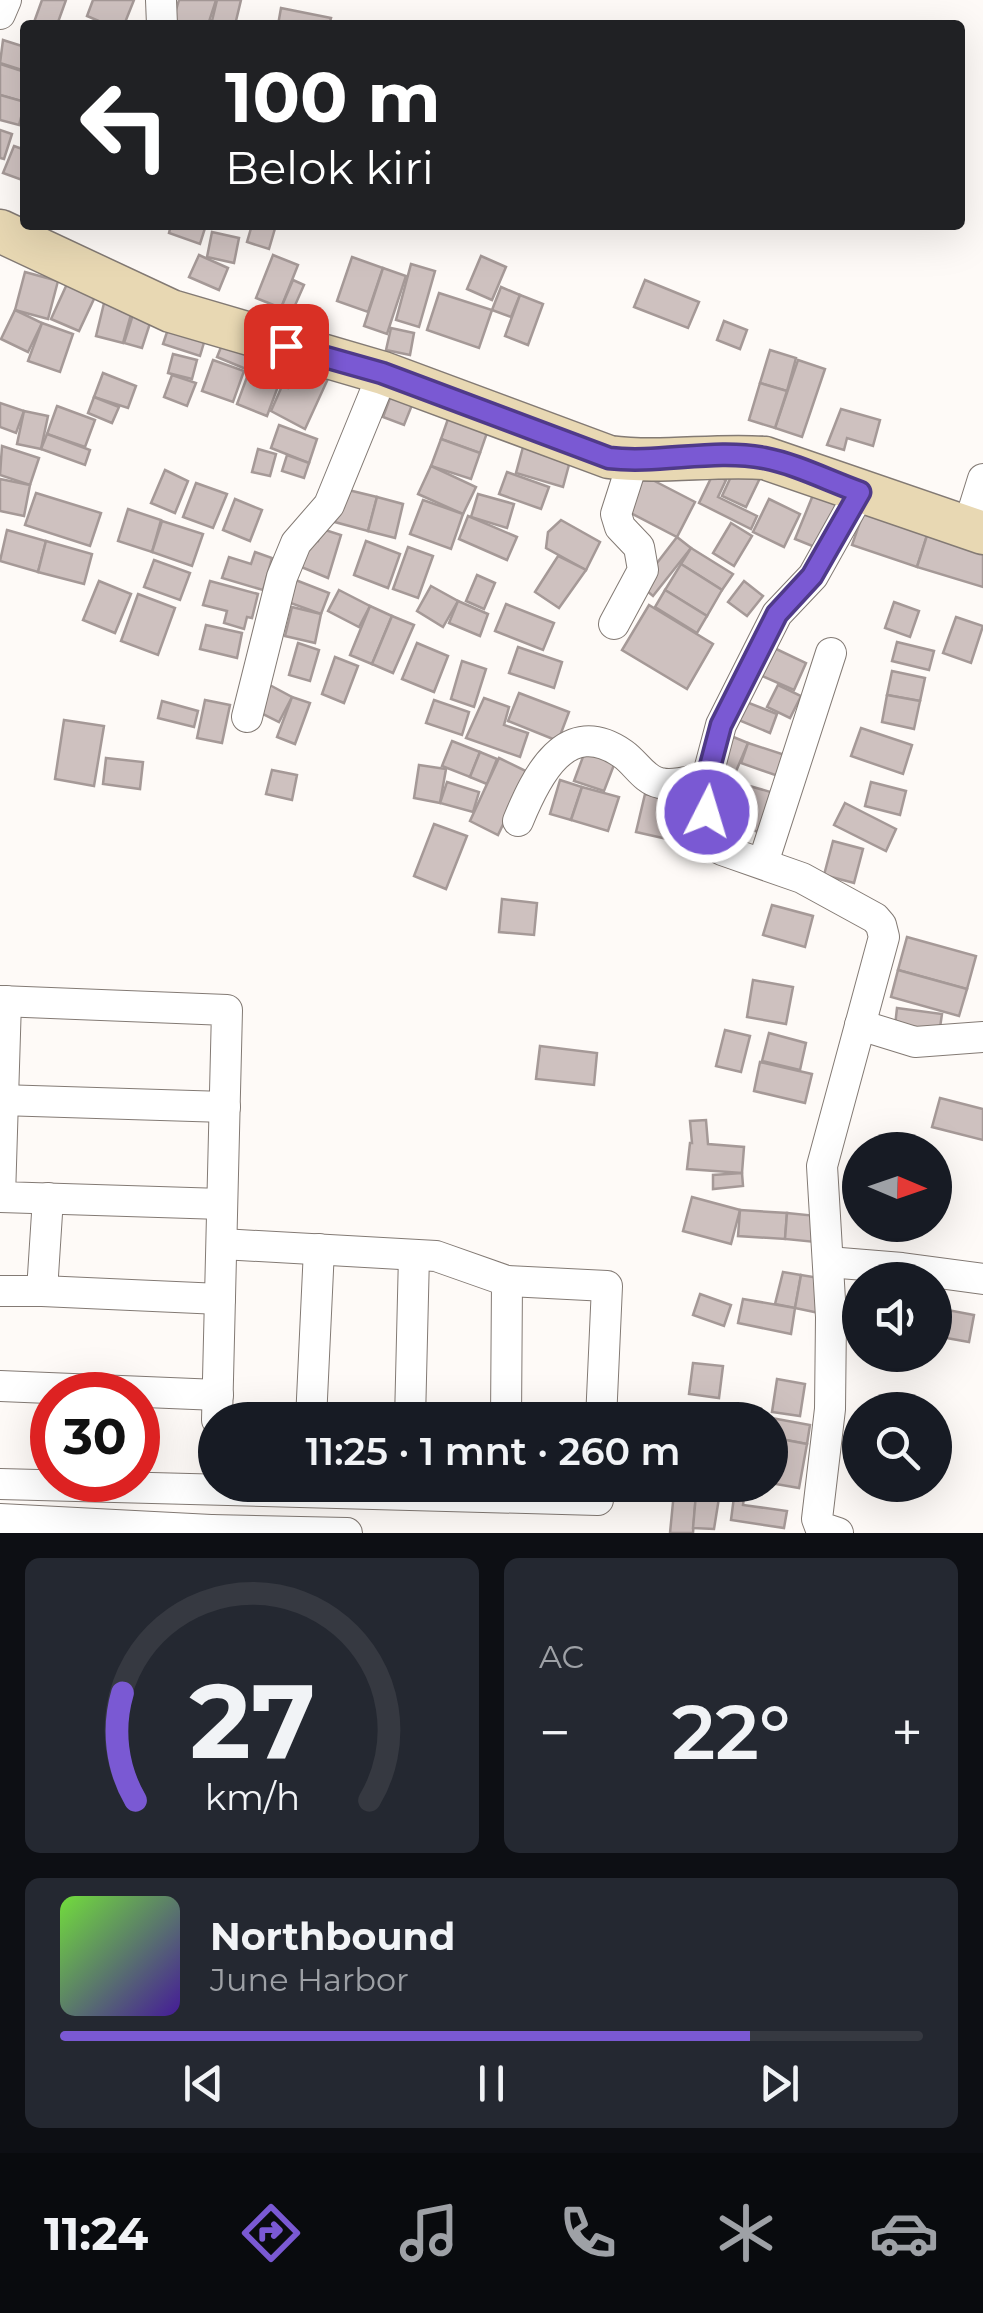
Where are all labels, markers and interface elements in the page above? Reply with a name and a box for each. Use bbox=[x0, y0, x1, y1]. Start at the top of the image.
text: 100 m bbox=[225, 54, 441, 140]
icon: left bbox=[60, 60, 190, 190]
text: Belok kiri bbox=[225, 140, 434, 195]
pin bbox=[244, 304, 329, 389]
icon: arrive bbox=[259, 319, 314, 374]
position arrow bbox=[655, 760, 759, 864]
north arrow bbox=[842, 1132, 952, 1242]
map controls bbox=[842, 1132, 952, 1502]
button: sound bbox=[842, 1262, 952, 1372]
speed limit sign: 30 bbox=[30, 1372, 160, 1502]
button: search bbox=[842, 1392, 952, 1502]
text: 11:25 · 1 mnt · 260 m bbox=[305, 1428, 681, 1475]
text: AC bbox=[539, 1637, 584, 1676]
text: 27 bbox=[189, 1657, 315, 1784]
text: 22° bbox=[672, 1686, 790, 1778]
text: − bbox=[539, 1699, 571, 1766]
text: + bbox=[891, 1699, 923, 1766]
text: km/h bbox=[204, 1775, 300, 1819]
text: Northbound bbox=[210, 1913, 455, 1960]
text: June Harbor bbox=[210, 1960, 409, 1999]
icon: previous bbox=[176, 2056, 231, 2111]
icon: pause bbox=[464, 2056, 519, 2111]
icon: next bbox=[752, 2056, 807, 2111]
icon: directions bbox=[236, 2198, 306, 2268]
icon: music bbox=[394, 2198, 464, 2268]
icon: phone bbox=[553, 2198, 623, 2268]
icon: climate bbox=[711, 2198, 781, 2268]
icon: car bbox=[869, 2198, 939, 2268]
text: 11:24 bbox=[44, 2206, 148, 2261]

